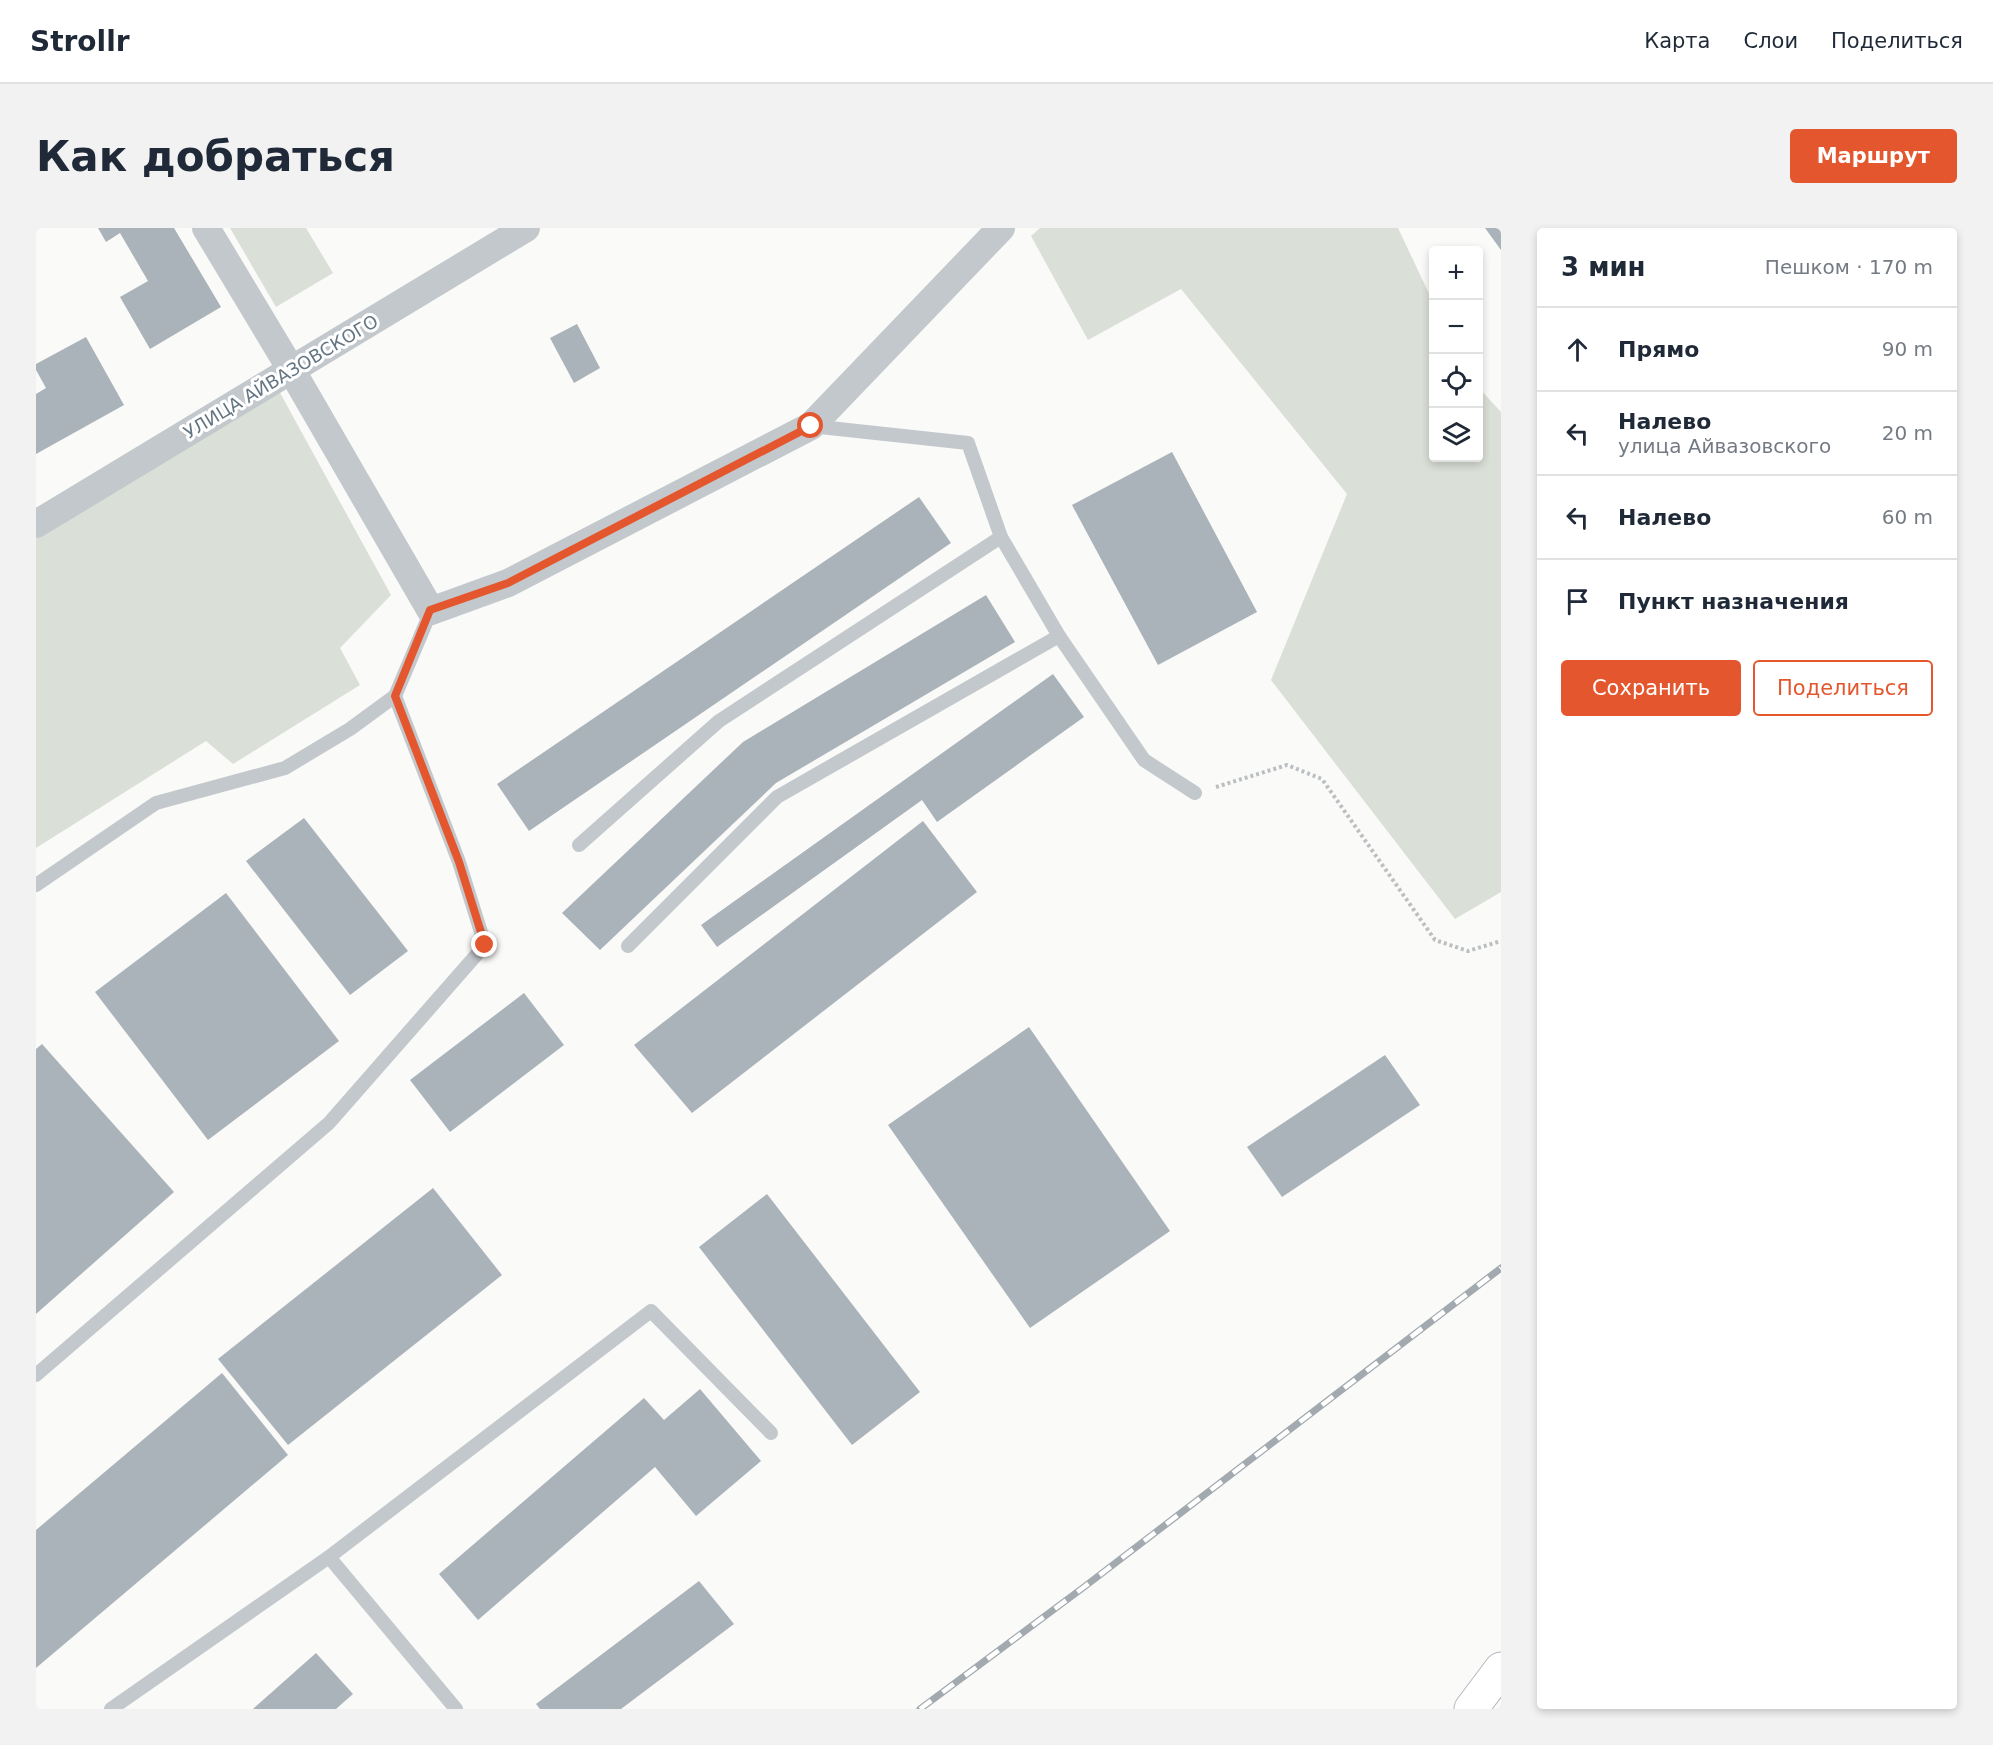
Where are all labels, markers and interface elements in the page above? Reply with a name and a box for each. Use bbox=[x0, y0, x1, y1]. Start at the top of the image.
text: Strollr bbox=[30, 25, 130, 58]
text: Карта bbox=[1644, 29, 1710, 53]
text: Слои bbox=[1743, 29, 1798, 53]
text: Поделиться bbox=[1831, 29, 1963, 53]
button: Маршрут bbox=[1790, 129, 1957, 183]
text: Как добраться bbox=[36, 132, 395, 181]
map controls bbox=[1429, 246, 1483, 462]
button: + bbox=[1429, 246, 1483, 300]
text: 3 мин bbox=[1561, 252, 1646, 282]
text: Пешком · 170 m bbox=[1765, 255, 1933, 279]
button: − bbox=[1429, 300, 1483, 354]
street label: УЛИЦА АЙВАЗОВСКОГО bbox=[180, 310, 382, 443]
icon: ahead bbox=[1561, 333, 1594, 366]
text: Прямо bbox=[1618, 337, 1699, 362]
text: 90 m bbox=[1882, 337, 1933, 361]
button: locate bbox=[1429, 354, 1483, 408]
button: layers bbox=[1429, 408, 1483, 462]
text: Налево bbox=[1618, 409, 1711, 434]
route start bbox=[797, 412, 823, 438]
icon: left bbox=[1561, 417, 1594, 450]
text: 20 m bbox=[1882, 421, 1933, 445]
text: улица Айвазовского bbox=[1618, 434, 1831, 458]
icon: left bbox=[1561, 501, 1594, 534]
text: Налево bbox=[1618, 505, 1711, 530]
text: 60 m bbox=[1882, 505, 1933, 529]
icon: arrive bbox=[1561, 585, 1594, 618]
text: Пункт назначения bbox=[1618, 589, 1849, 614]
button: Сохранить bbox=[1561, 660, 1741, 716]
button: Поделиться bbox=[1753, 660, 1933, 716]
route end bbox=[471, 931, 497, 957]

